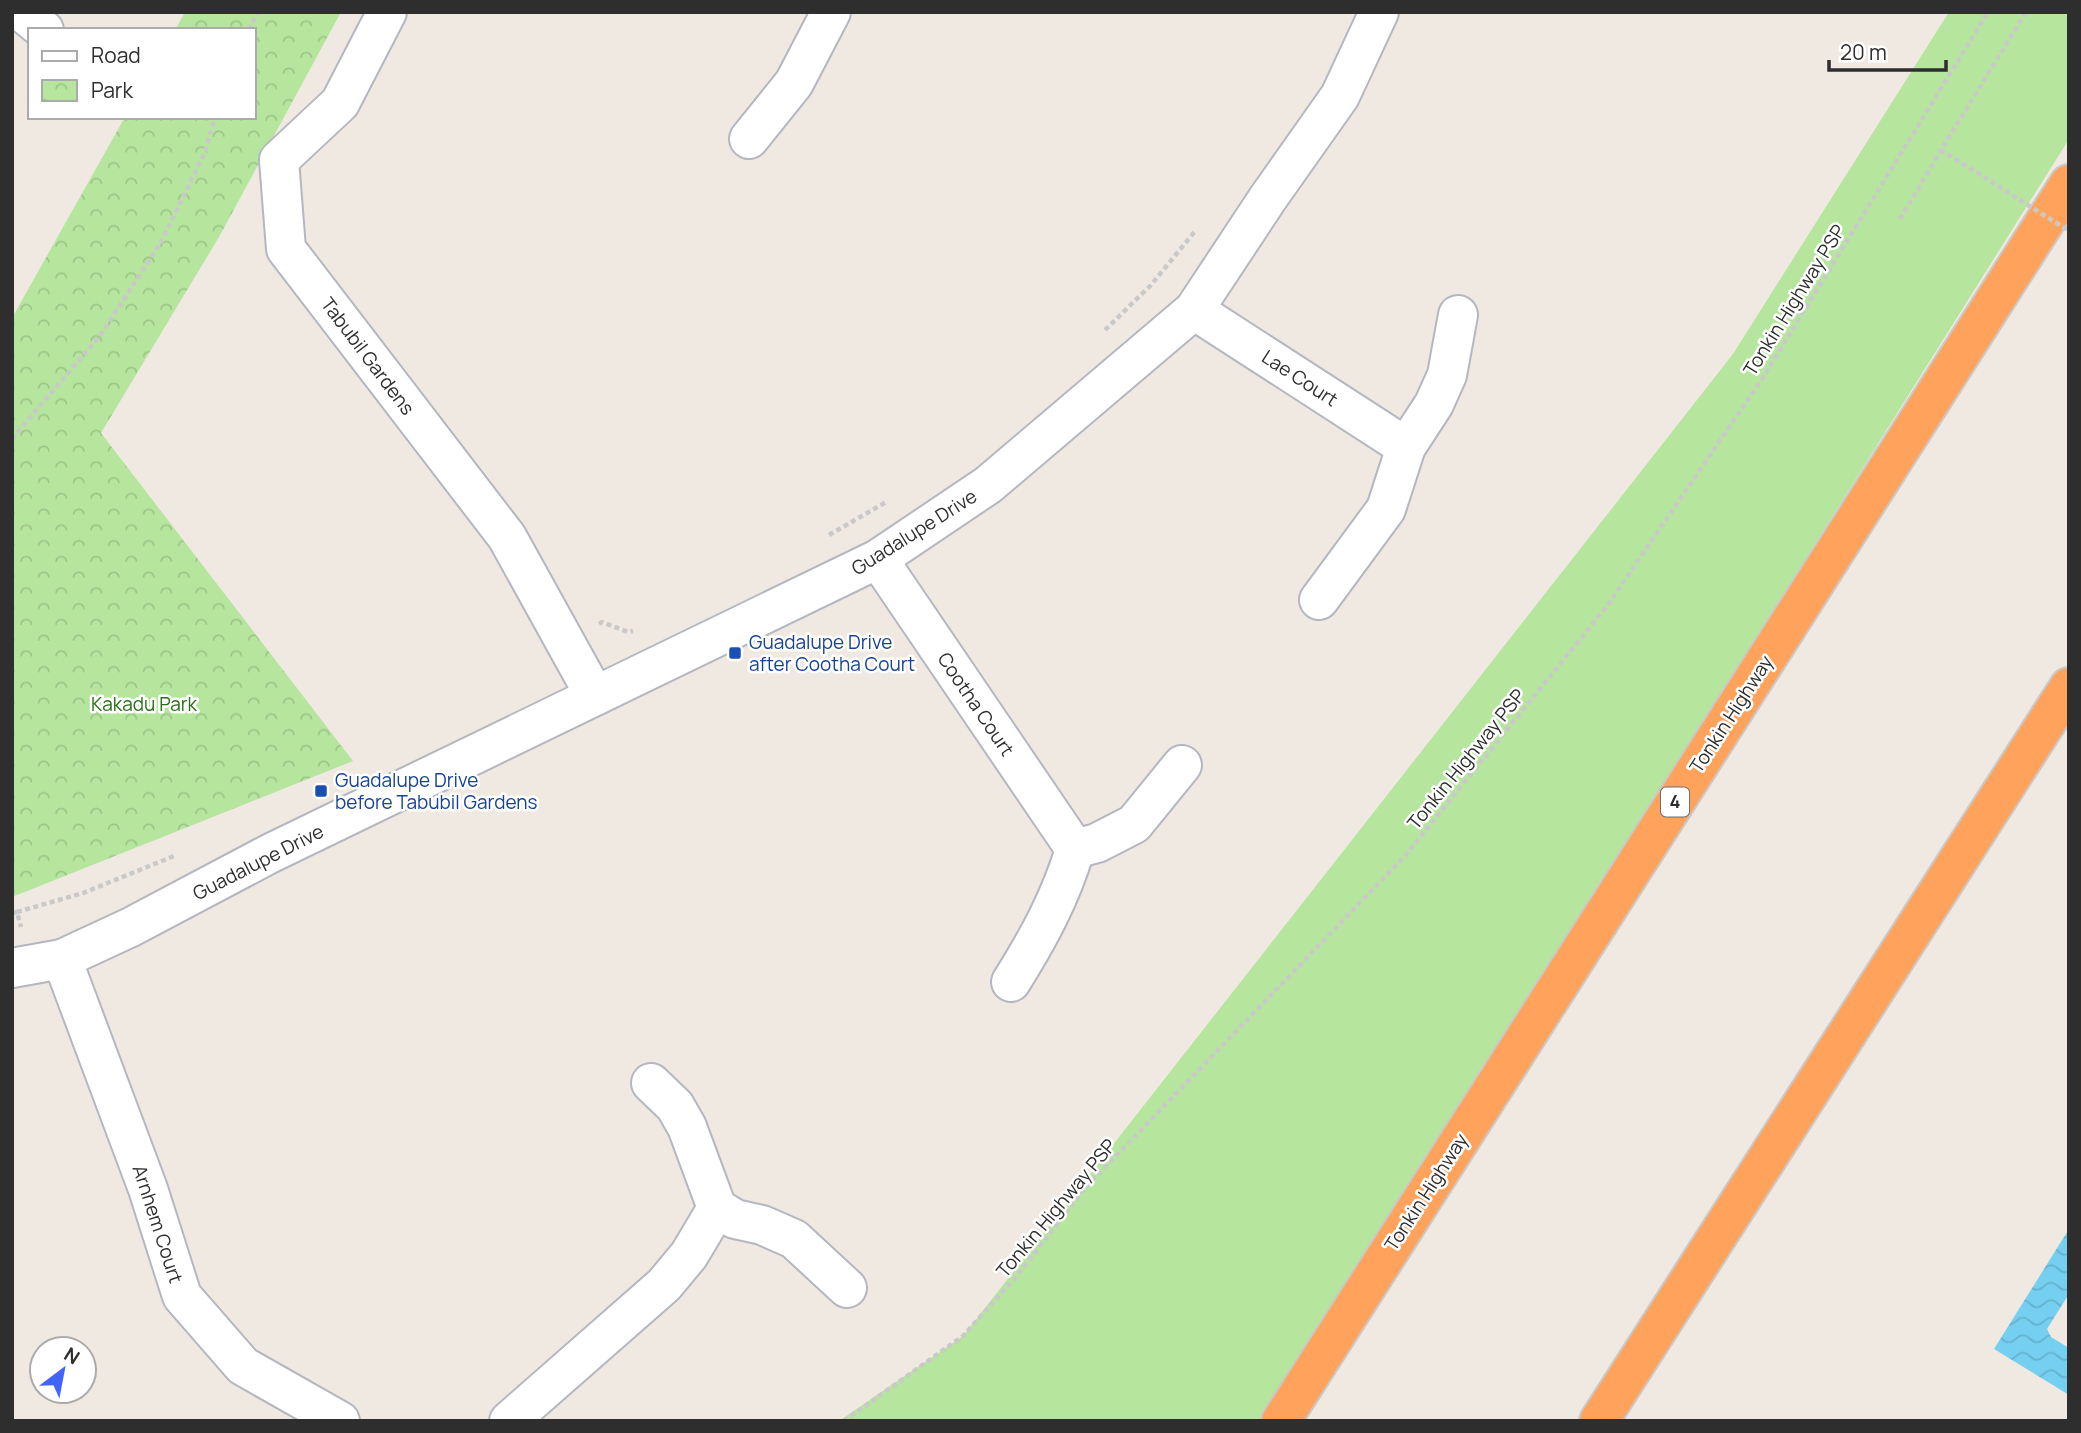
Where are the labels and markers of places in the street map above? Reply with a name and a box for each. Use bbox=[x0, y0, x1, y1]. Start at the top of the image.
place label: Guadalupe Drive after Cootha Court bbox=[749, 629, 915, 677]
marker: Guadalupe Drive after Cootha Court bbox=[727, 645, 743, 661]
place label: Guadalupe Drive before Tabubil Gardens bbox=[335, 767, 537, 815]
marker: Guadalupe Drive before Tabubil Gardens bbox=[313, 783, 329, 799]

